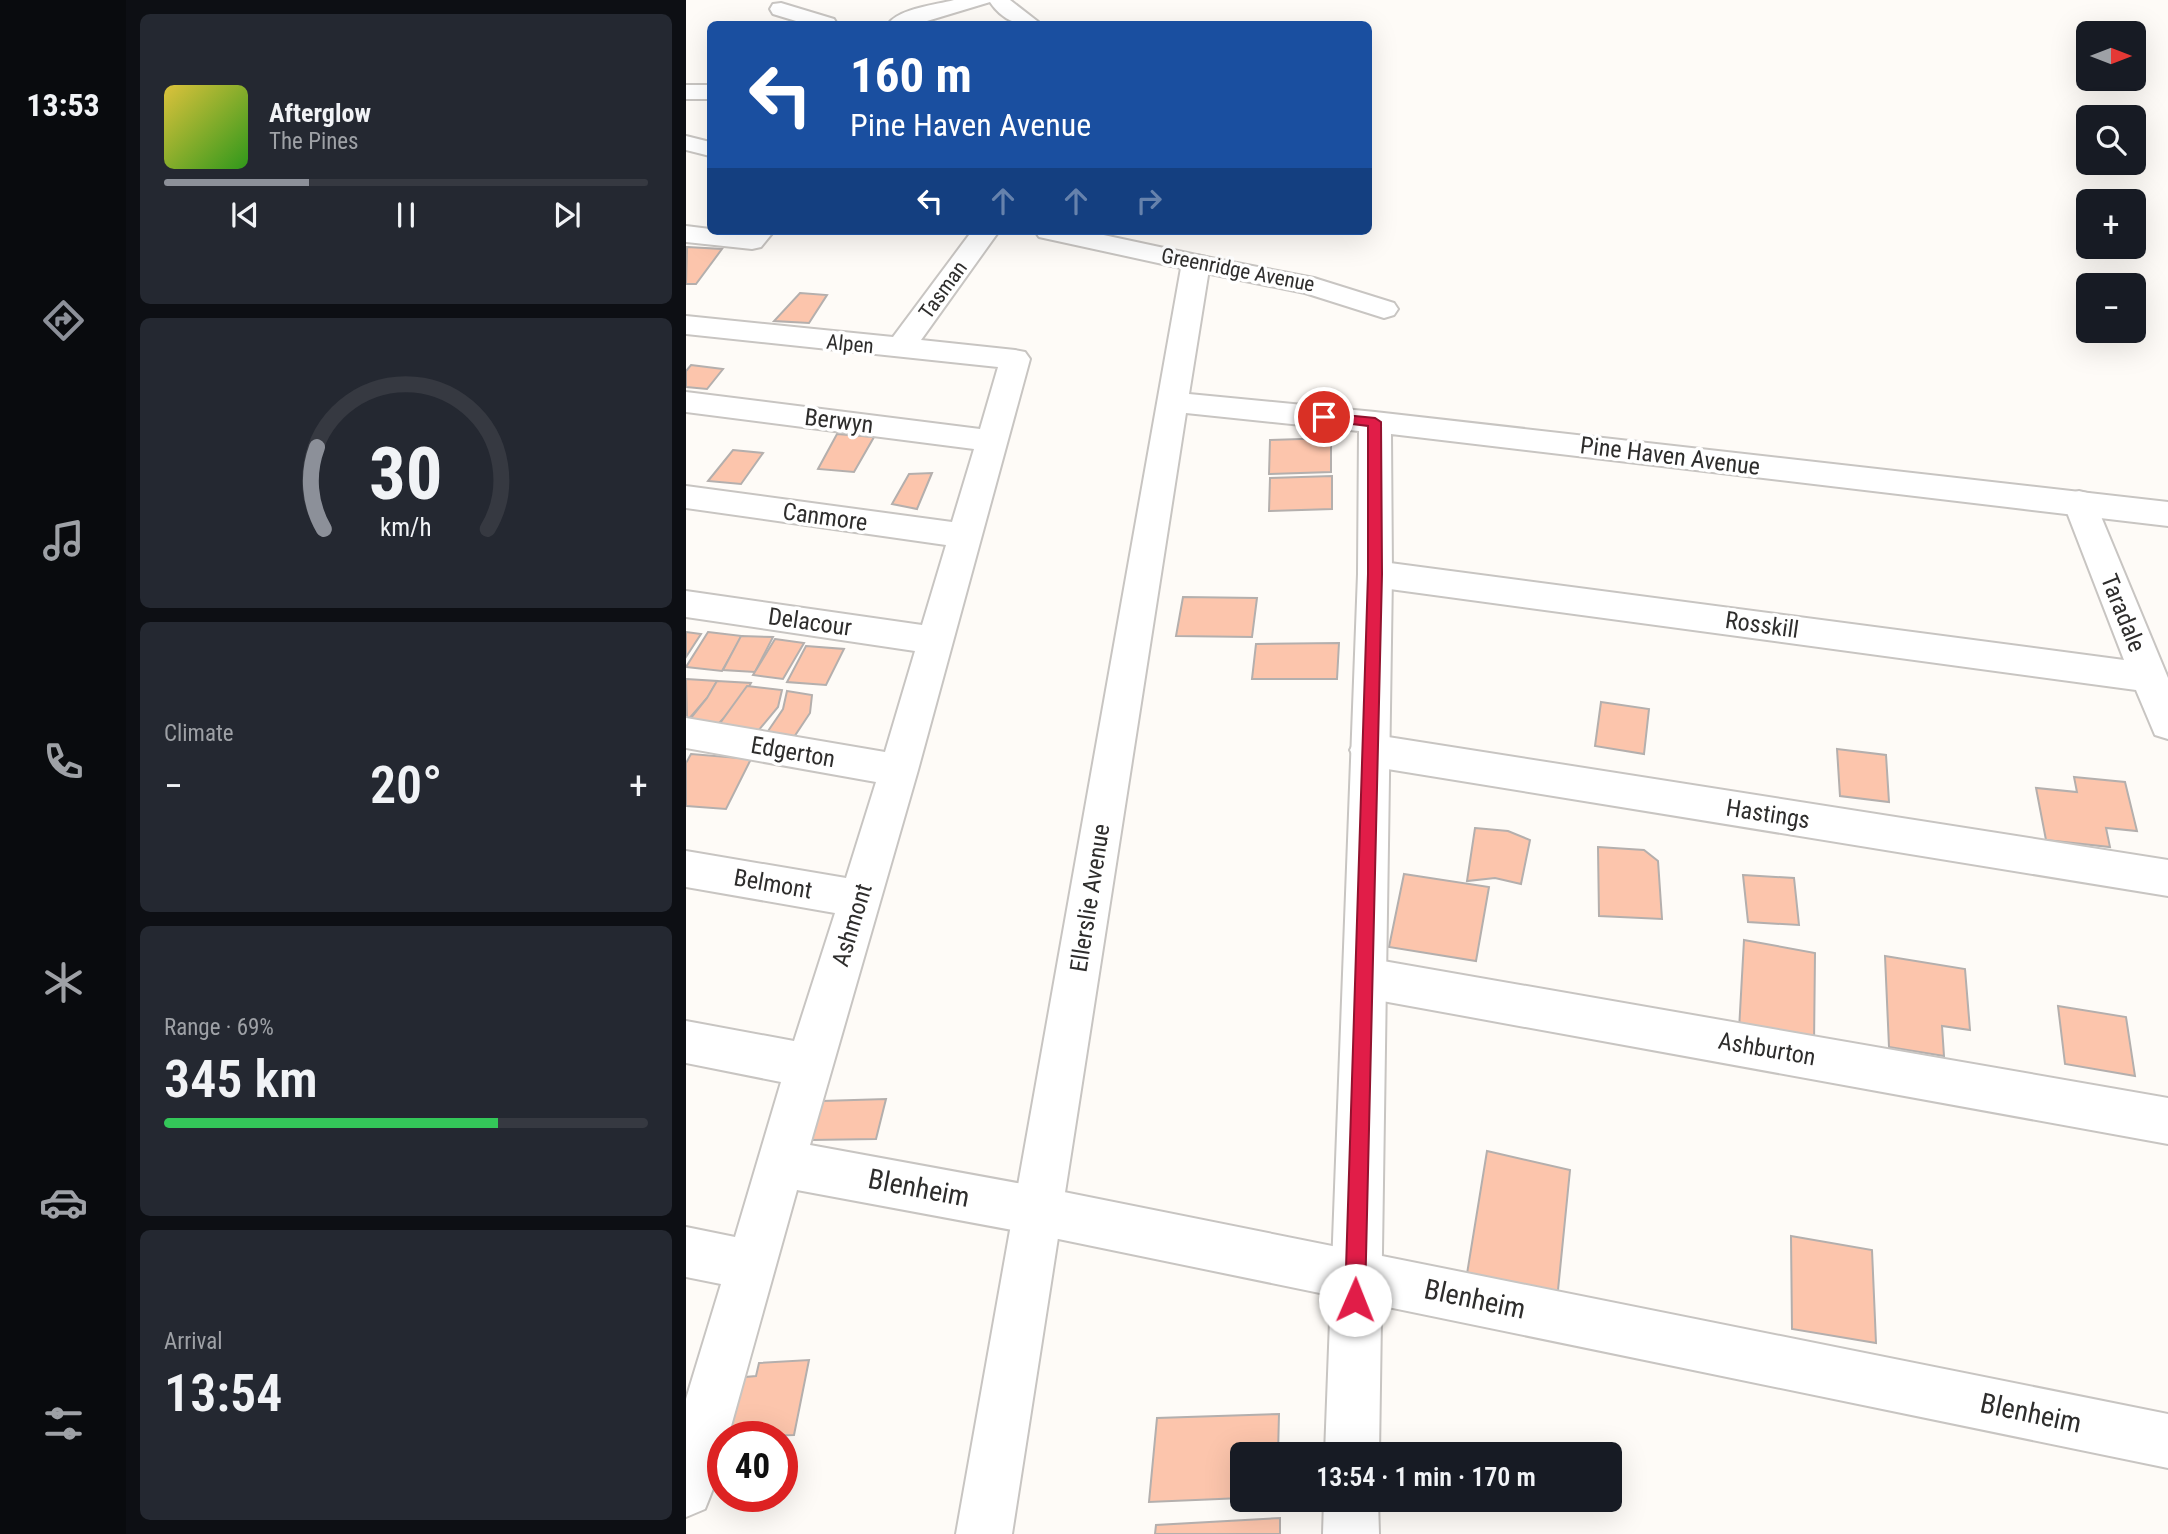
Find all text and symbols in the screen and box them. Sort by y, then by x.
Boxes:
north arrow [2076,21,2146,91]
map controls [2076,21,2146,343]
text: 160 m [850,47,972,104]
icon: left [735,49,826,140]
text: 13:53 [26,86,100,124]
text: Afterglow [269,98,371,128]
button: search [2076,105,2146,175]
text: Pine Haven Avenue [850,106,1091,144]
text: The Pines [269,128,359,155]
icon: left [911,182,949,220]
icon: ahead [984,182,1022,220]
icon: ahead [1057,182,1095,220]
icon: right [1130,182,1168,220]
button: + [2076,189,2146,259]
icon: previous [226,196,264,234]
icon: pause [387,196,425,234]
icon: next [548,196,586,234]
street label: Greenridge Avenue [1159,243,1317,297]
street label: Tasman [914,256,972,324]
button: − [2076,273,2146,343]
icon: directions [39,296,88,345]
street label: Alpen [825,330,875,358]
pin [1294,387,1354,447]
icon: arrive [1305,398,1343,436]
street label: Berwyn [803,403,875,439]
text: 30 [369,431,443,517]
street label: Pine Haven Avenue [1578,431,1762,481]
street label: Canmore [781,497,869,537]
text: km/h [380,513,432,542]
icon: music [39,516,88,565]
street label: Taradale [2095,570,2151,656]
street label: Delacour [766,602,854,642]
street label: Rosskill [1723,606,1801,644]
text: Climate [164,720,234,747]
street label: Edgerton [749,731,837,773]
icon: phone [39,737,88,786]
text: 20° [370,755,442,816]
text: − [164,764,183,808]
text: + [629,764,648,808]
street label: Hastings [1724,794,1812,834]
street label: Ellerslie Avenue [1064,822,1116,974]
street label: Belmont [732,863,814,905]
street label: Ashmont [826,880,878,970]
icon: climate [39,958,88,1007]
text: Range · 69% [164,1014,274,1041]
street label: Ashburton [1716,1027,1818,1071]
text: 345 km [164,1049,318,1110]
street label: Blenheim [866,1162,972,1214]
icon: car [39,1178,88,1227]
position arrow [1318,1263,1392,1337]
street label: Blenheim [1421,1272,1529,1326]
text: Arrival [164,1328,223,1355]
text: 13:54 [164,1363,282,1424]
street label: Blenheim [1977,1386,2085,1440]
icon: filters [39,1399,88,1448]
speed limit sign: 40 [707,1421,798,1512]
text: 13:54 · 1 min · 170 m [1316,1462,1536,1492]

